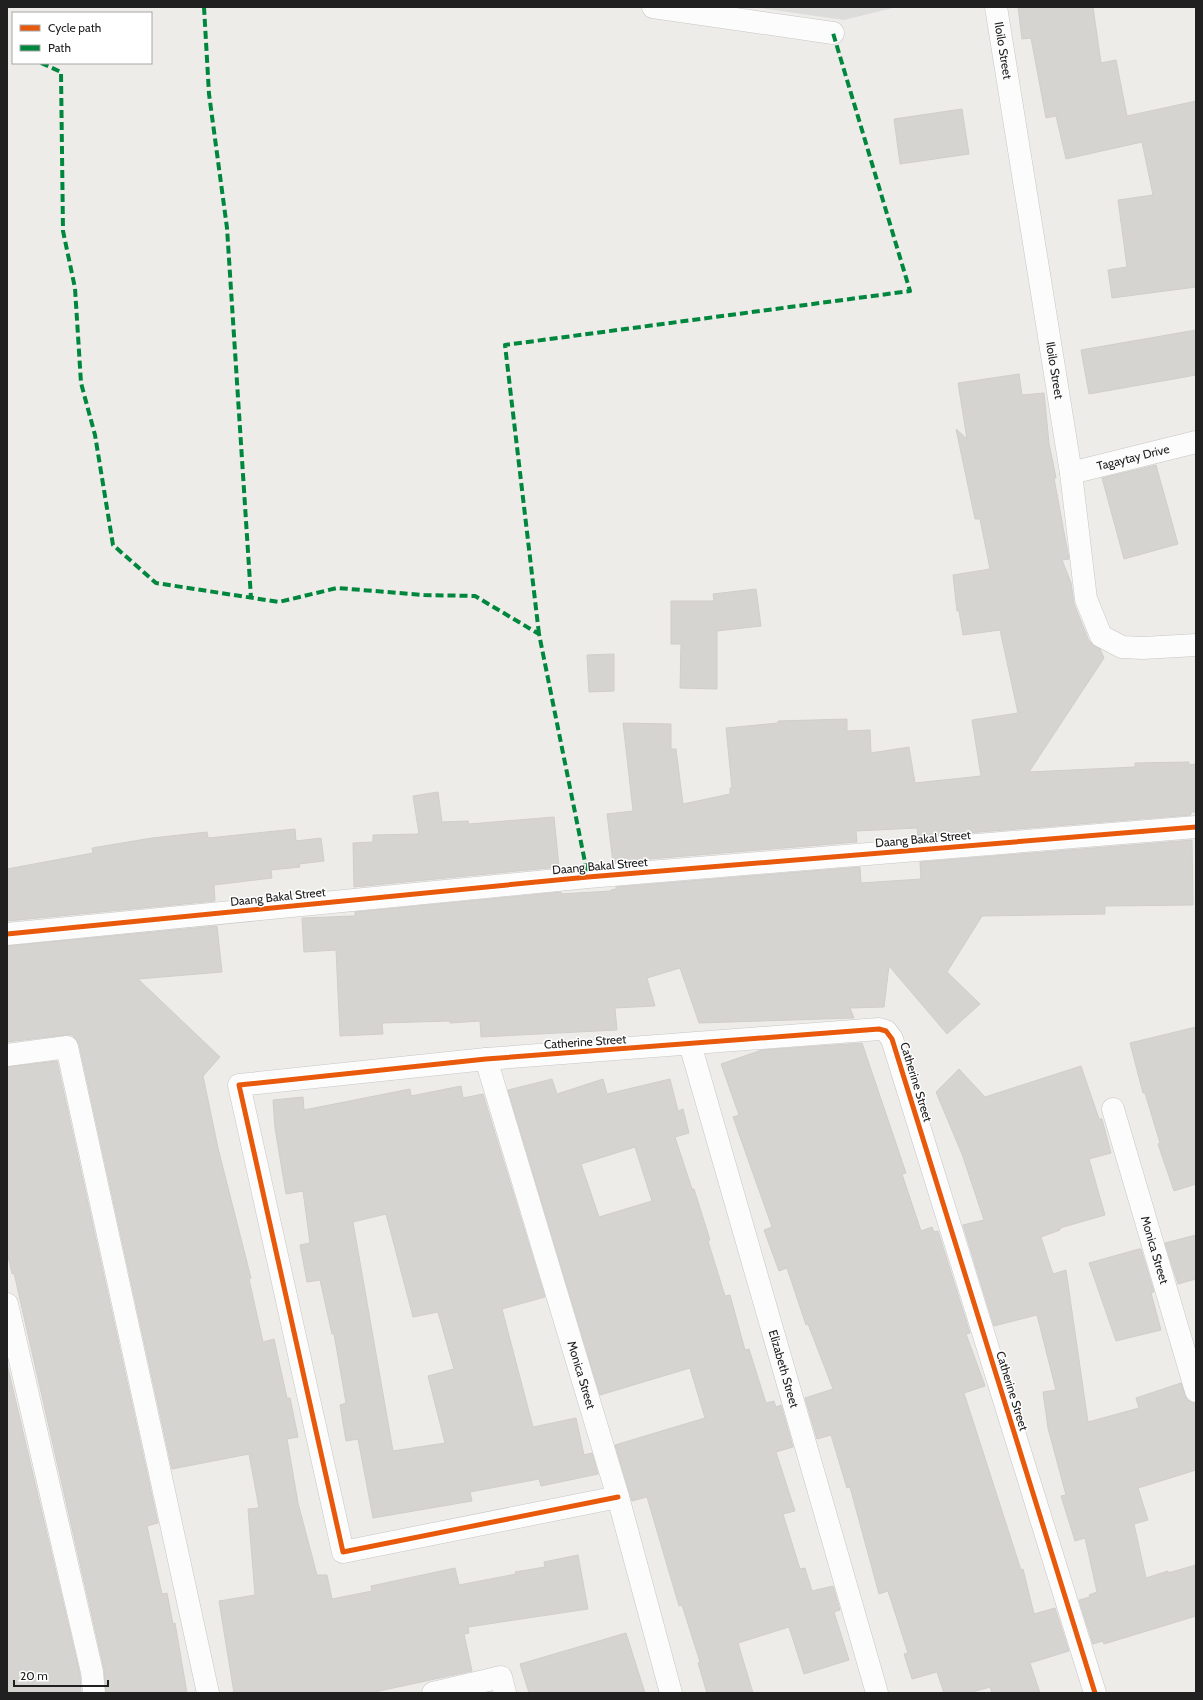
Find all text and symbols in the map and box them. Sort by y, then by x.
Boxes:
legend [12,12,152,64]
text: Cycle path [48,20,101,35]
street label: Iloilo Street [991,21,1015,80]
text: Path [48,40,71,55]
street label: Iloilo Street [1043,340,1067,400]
street label: Tagaytay Drive [1095,441,1171,473]
street label: Daang Bakal Street [875,827,971,850]
street label: Daang Bakal Street [552,854,648,877]
street label: Daang Bakal Street [229,884,326,909]
street label: Catherine Street [543,1031,627,1052]
street label: Catherine Street [897,1040,936,1123]
street label: Monica Street [1138,1214,1172,1286]
street label: Elizabeth Street [766,1328,802,1409]
street label: Monica Street [564,1339,599,1411]
street label: Catherine Street [993,1349,1032,1432]
scale bar [14,1662,108,1688]
text: 20 m [20,1668,48,1683]

